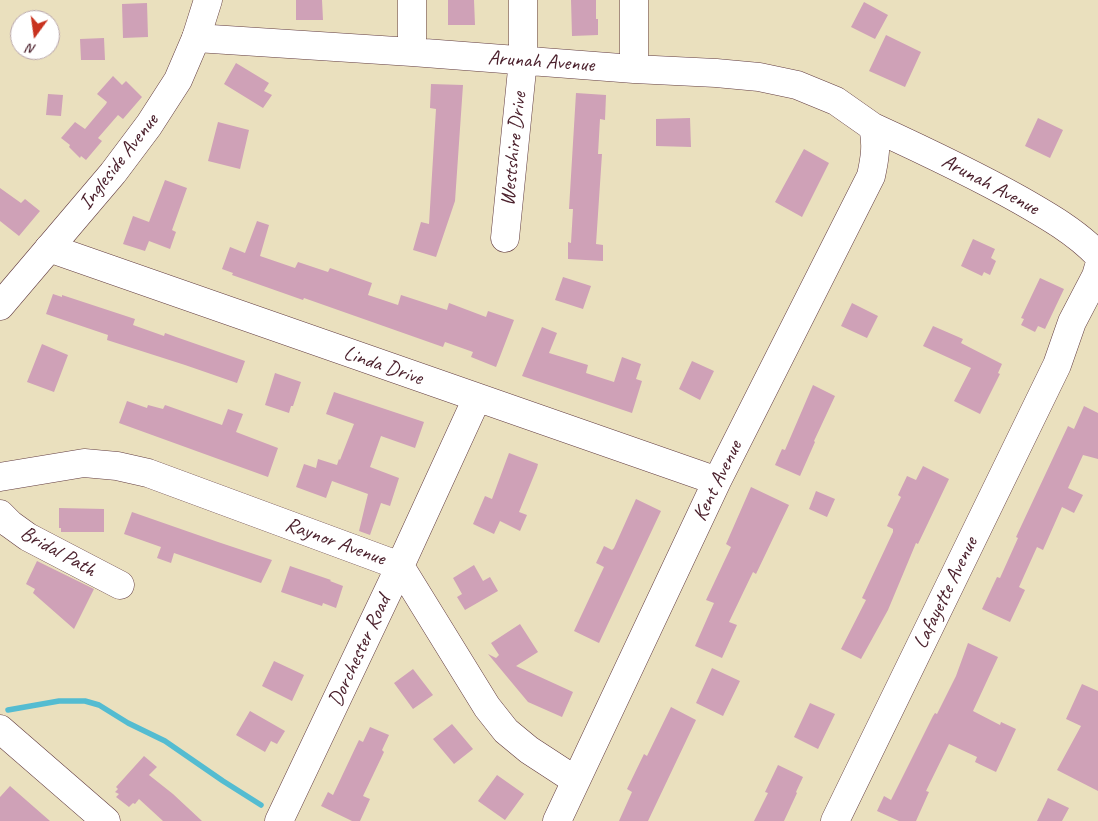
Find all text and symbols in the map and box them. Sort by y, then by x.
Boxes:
north arrow [10,10,60,60]
text: N [25,40,38,58]
street label: Arunah Avenue [487,46,595,78]
street label: Westshire Drive [495,91,533,207]
street label: Ingleside Avenue [74,109,164,215]
street label: Arunah Avenue [937,149,1043,221]
street label: Linda Drive [340,341,426,391]
street label: Kent Avenue [688,437,748,525]
street label: Raynor Avenue [281,512,389,572]
street label: Bridal Path [16,521,100,583]
street label: Lafayette Avenue [908,533,984,653]
street label: Dorchester Road [323,591,397,711]

